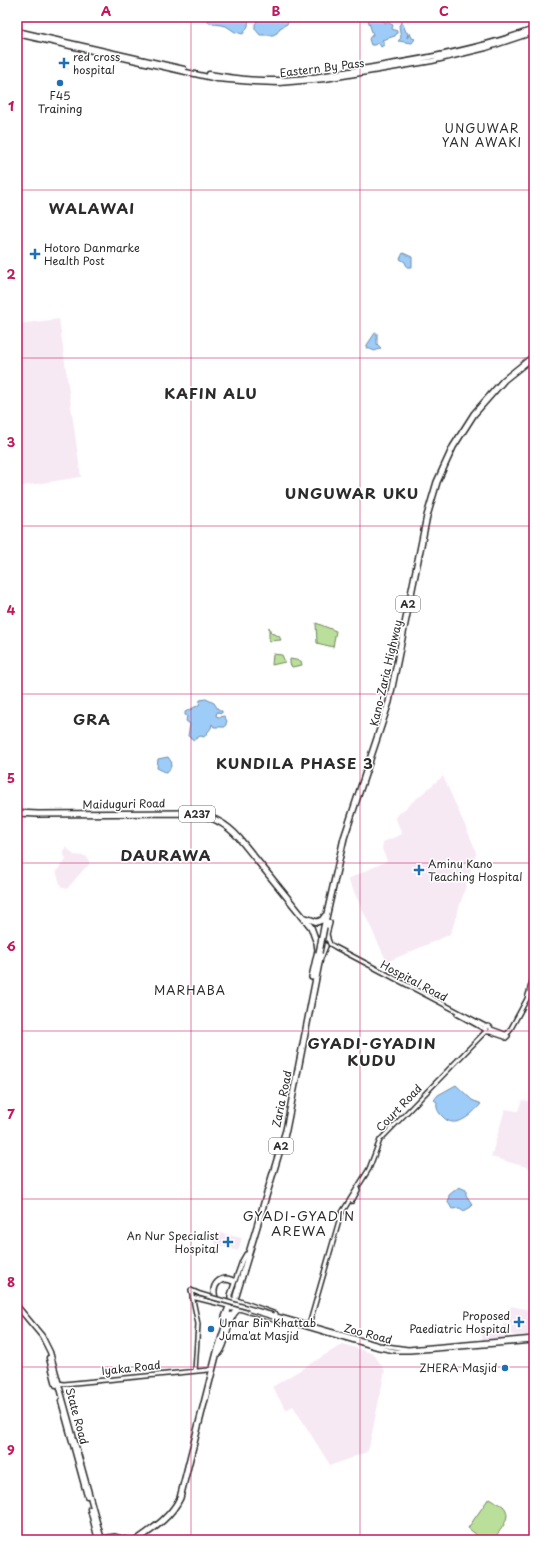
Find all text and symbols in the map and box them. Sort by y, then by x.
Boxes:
text: A [101,1,111,20]
text: B [272,1,281,20]
text: C [439,1,449,20]
place label: red cross hospital [73,48,120,78]
street label: Eastern By Pass [279,54,365,81]
marker: red cross hospital [58,57,70,69]
marker: F45 Training [55,78,65,88]
place label: F45 Training [38,87,82,117]
text: 1 [8,96,14,115]
district label: UNGUWAR YAN AWAKI [442,119,522,151]
district label: WALAWAI [49,196,135,219]
place label: Hotoro Danmarke Health Post [44,239,140,269]
marker: Hotoro Danmarke Health Post [29,248,41,260]
text: 2 [6,264,16,283]
district label: KAFIN ALU [164,381,258,404]
text: 3 [7,432,16,451]
district label: UNGUWAR UKU [285,481,419,504]
road number: A2 [396,596,420,612]
text: 4 [7,600,16,619]
street label: Kano-Zaria Highway [365,618,406,728]
district label: GRA [73,707,111,730]
district label: KUNDILA PHASE 3 [216,751,374,774]
text: 5 [7,768,15,787]
street label: Maiduguri Road [82,794,166,813]
road number: A237 [179,806,215,822]
district label: DAURAWA [121,843,211,866]
place label: Aminu Kano Teaching Hospital [428,855,522,885]
marker: Aminu Kano Teaching Hospital [413,864,425,876]
text: 6 [6,936,16,955]
street label: Hospital Road [378,956,451,1005]
district label: MARHABA [154,981,226,999]
district label: GYADI-GYADIN KUDU [307,1031,437,1071]
street label: Zaria Road [267,1069,296,1129]
street label: Court Road [372,1080,426,1135]
text: 7 [7,1104,15,1123]
road number: A2 [269,1138,293,1154]
district label: GYADI-GYADIN AREWA [243,1206,355,1240]
place label: An Nur Specialist Hospital [127,1227,220,1257]
marker: An Nur Specialist Hospital [222,1236,234,1248]
text: 8 [7,1272,15,1291]
place label: Proposed Paediatric Hospital [409,1307,510,1337]
place label: Umar Bin Khattab Juma'at Masjid [219,1314,316,1344]
marker: Proposed Paediatric Hospital [513,1316,525,1328]
street label: Zoo Road [342,1319,394,1348]
marker: Umar Bin Khattab Juma'at Masjid [206,1324,216,1334]
street label: Iyaka Road [101,1356,161,1379]
place label: ZHERA Masjid [419,1359,497,1376]
marker: ZHERA Masjid [500,1363,510,1373]
street label: State Road [62,1386,93,1446]
text: 9 [7,1440,15,1459]

